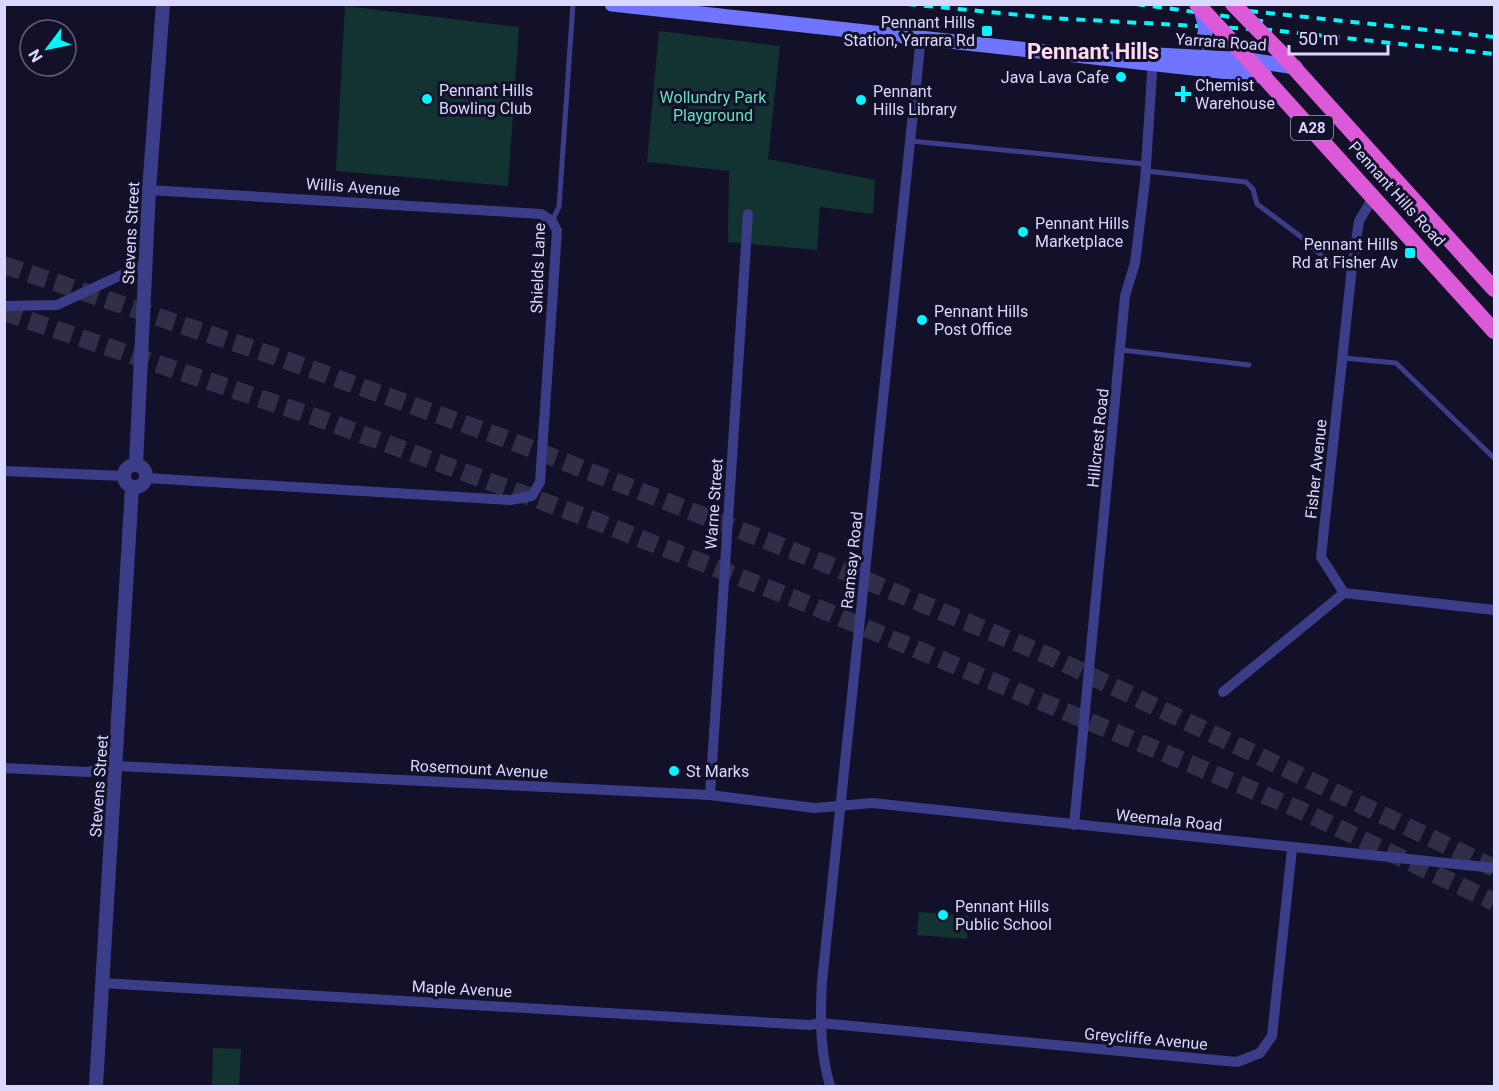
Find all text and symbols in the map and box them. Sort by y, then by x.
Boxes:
place label: Pennant Hills Station, Yarrara Rd [844,13,975,50]
north arrow [18,18,78,78]
scale bar [1289,18,1388,56]
marker: Pennant Hills Station, Yarrara Rd [980,24,994,38]
text: 50 m [1298,28,1338,49]
street label: Yarrara Road [1175,29,1267,55]
district label: Pennant Hills [1027,39,1159,64]
text: N [25,46,47,66]
place label: Java Lava Cafe [1001,68,1109,87]
marker: Java Lava Cafe [1114,70,1128,84]
place label: Chemist Warehouse [1195,76,1275,113]
place label: Pennant Hills Bowling Club [439,81,533,118]
place label: Pennant Hills Library [873,82,957,119]
marker: Chemist Warehouse [1176,87,1190,101]
park label: Wollundry Park Playground [660,88,767,125]
marker: Pennant Hills Bowling Club [420,92,434,106]
marker: Pennant Hills Library [854,93,868,107]
road number: A28 [1291,116,1333,140]
street label: Pennant Hills Road [1345,138,1449,250]
street label: Willis Avenue [305,174,401,200]
street label: Stevens Street [119,181,143,285]
place label: Pennant Hills Marketplace [1035,214,1129,251]
street label: Shields Lane [527,222,549,314]
marker: Pennant Hills Marketplace [1016,225,1030,239]
place label: Pennant Hills Rd at Fisher Av [1292,235,1398,272]
marker: Pennant Hills Rd at Fisher Av [1403,246,1417,260]
place label: Pennant Hills Post Office [934,302,1028,339]
marker: Pennant Hills Post Office [915,313,929,327]
street label: Hillcrest Road [1083,388,1113,488]
street label: Fisher Avenue [1301,418,1331,520]
street label: Warne Street [701,458,727,550]
street label: Ramsay Road [837,510,867,610]
street label: Stevens Street [86,734,112,838]
street label: Rosemount Avenue [410,756,548,782]
place label: St Marks [686,762,749,781]
marker: St Marks [667,764,681,778]
street label: Weemala Road [1115,805,1223,835]
place label: Pennant Hills Public School [955,897,1052,934]
marker: Pennant Hills Public School [936,908,950,922]
street label: Maple Avenue [411,977,513,1001]
street label: Greycliffe Avenue [1083,1024,1209,1054]

